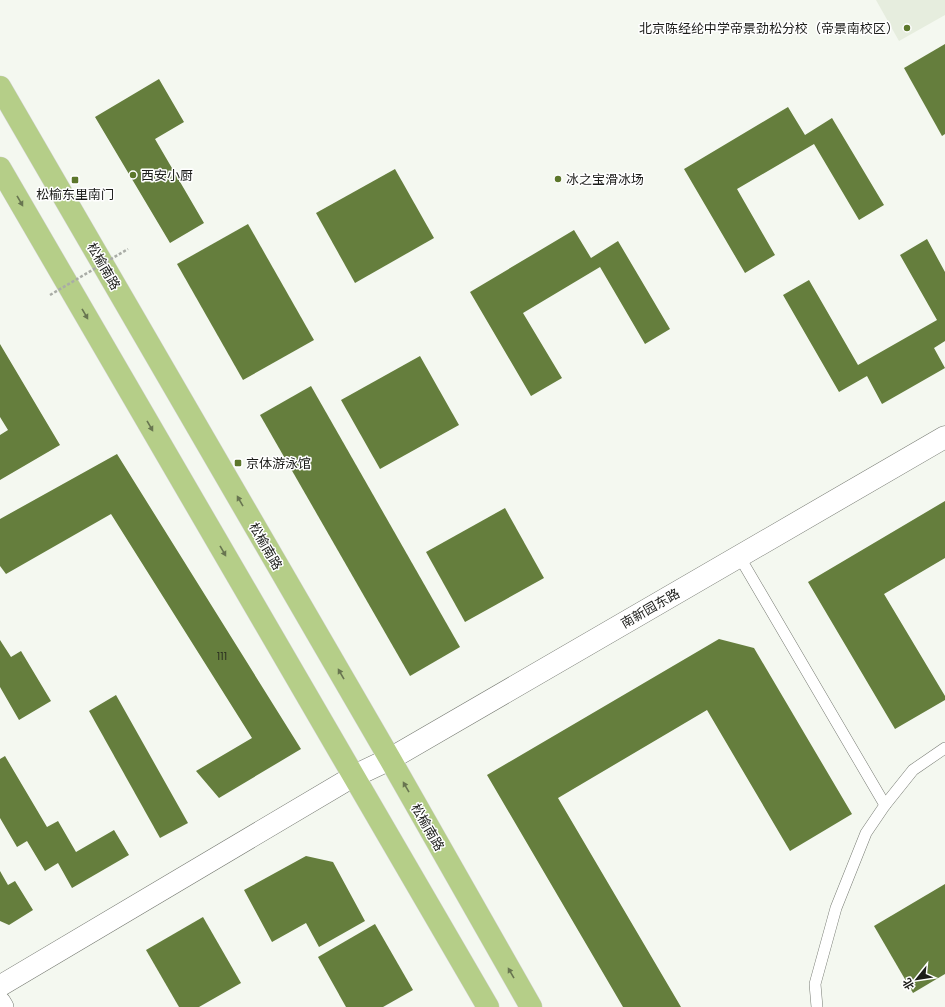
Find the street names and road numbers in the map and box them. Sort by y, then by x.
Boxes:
street label: 松榆南路 [82,239,125,294]
street label: 松榆南路 [244,519,287,574]
street label: 南新园东路 [617,584,683,633]
street label: 松榆南路 [406,800,449,855]

